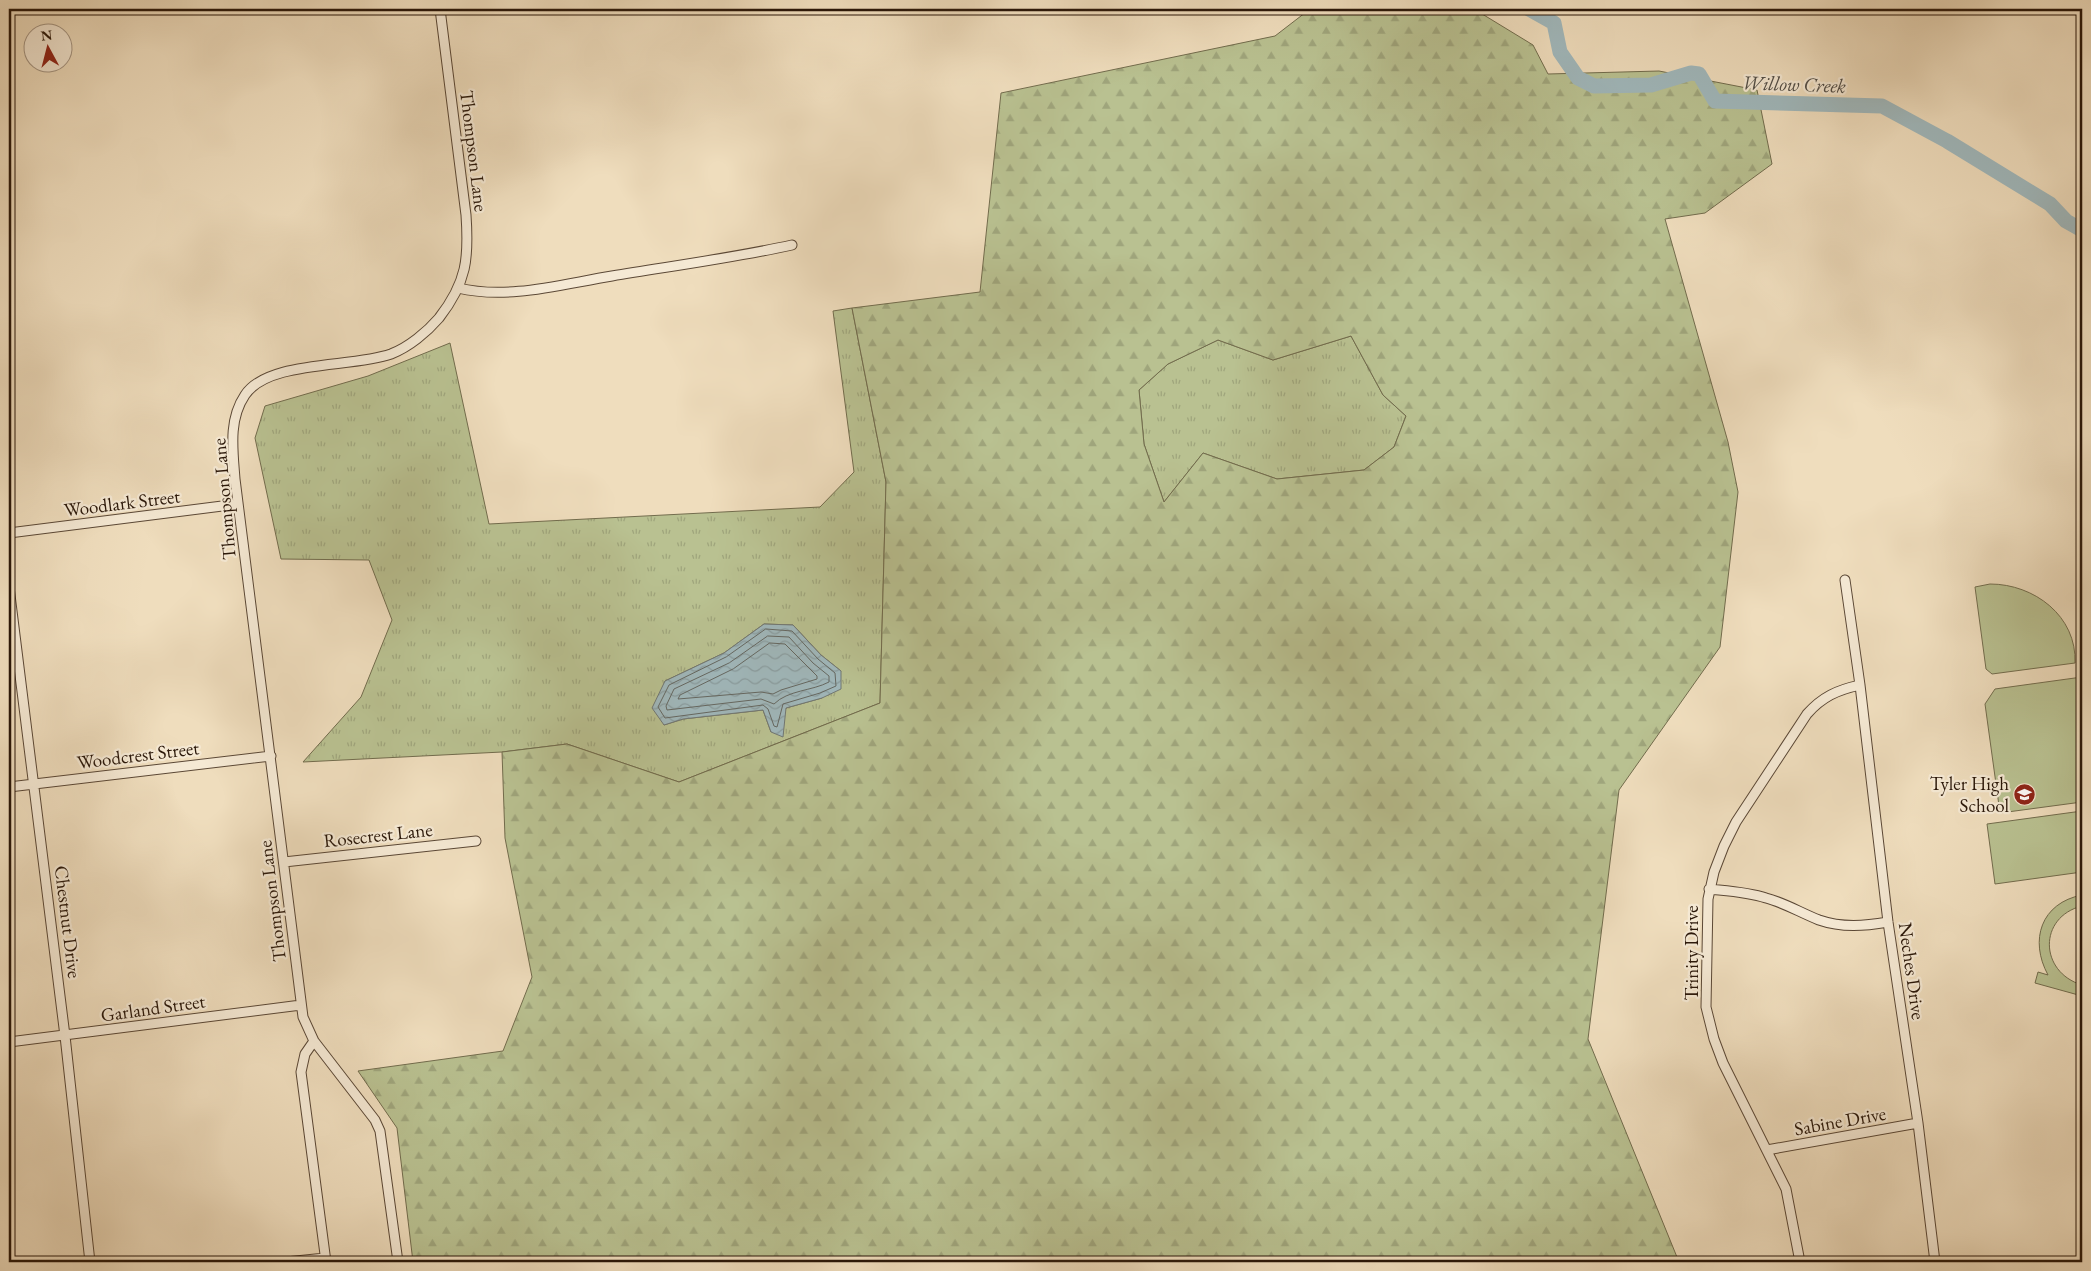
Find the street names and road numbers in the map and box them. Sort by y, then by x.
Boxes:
street label: Thompson Lane [454,89,494,213]
street label: Thompson Lane [206,437,242,561]
street label: Woodlark Street [62,483,182,523]
street label: Woodcrest Street [76,735,200,775]
street label: Rosecrest Lane [322,817,434,853]
street label: Thompson Lane [252,839,292,963]
street label: Chestnut Drive [49,864,87,980]
street label: Trinity Drive [1679,905,1704,1001]
street label: Neches Drive [1893,921,1931,1021]
street label: Garland Street [99,988,207,1028]
street label: Sabine Drive [1792,1101,1888,1141]

